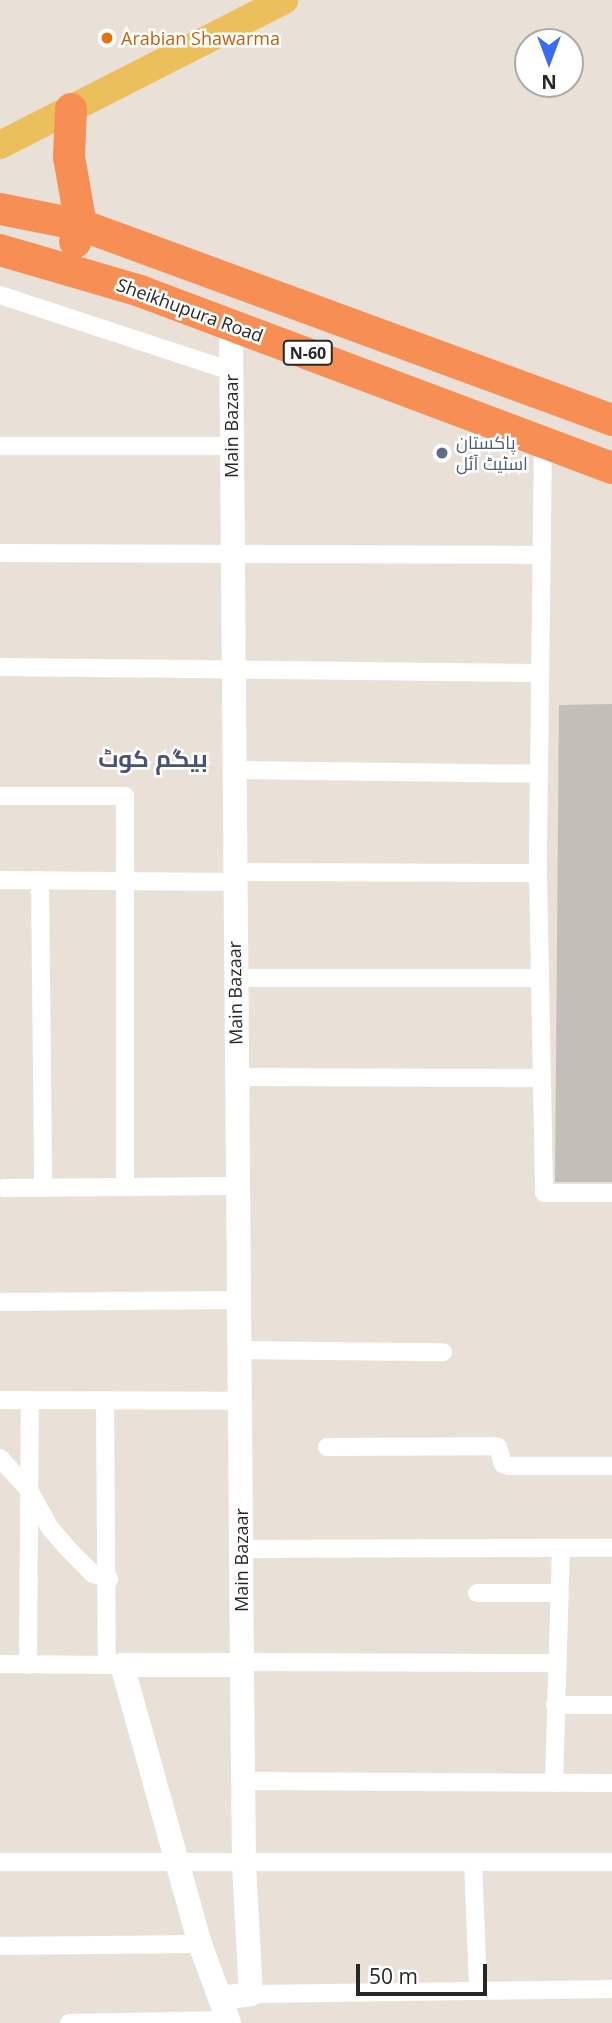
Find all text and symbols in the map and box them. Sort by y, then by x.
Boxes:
place label: Arabian Shawarma [121,27,280,49]
north arrow [514,28,584,98]
marker: Arabian Shawarma [99,30,115,46]
text: N [541,69,557,95]
street label: Sheikhupura Road [114,273,266,347]
road number: N-60 [282,340,334,366]
street label: Main Bazaar [220,374,242,478]
place label: پاکستان اسٹیٹ آئل [456,432,528,474]
marker: پاکستان اسٹیٹ آئل [434,445,450,461]
district label: بیگم کوٹ [98,744,208,772]
street label: Main Bazaar [223,941,247,1045]
street label: Main Bazaar [230,1508,252,1612]
scale bar [360,1950,491,1994]
text: 50 m [369,1962,418,1990]

